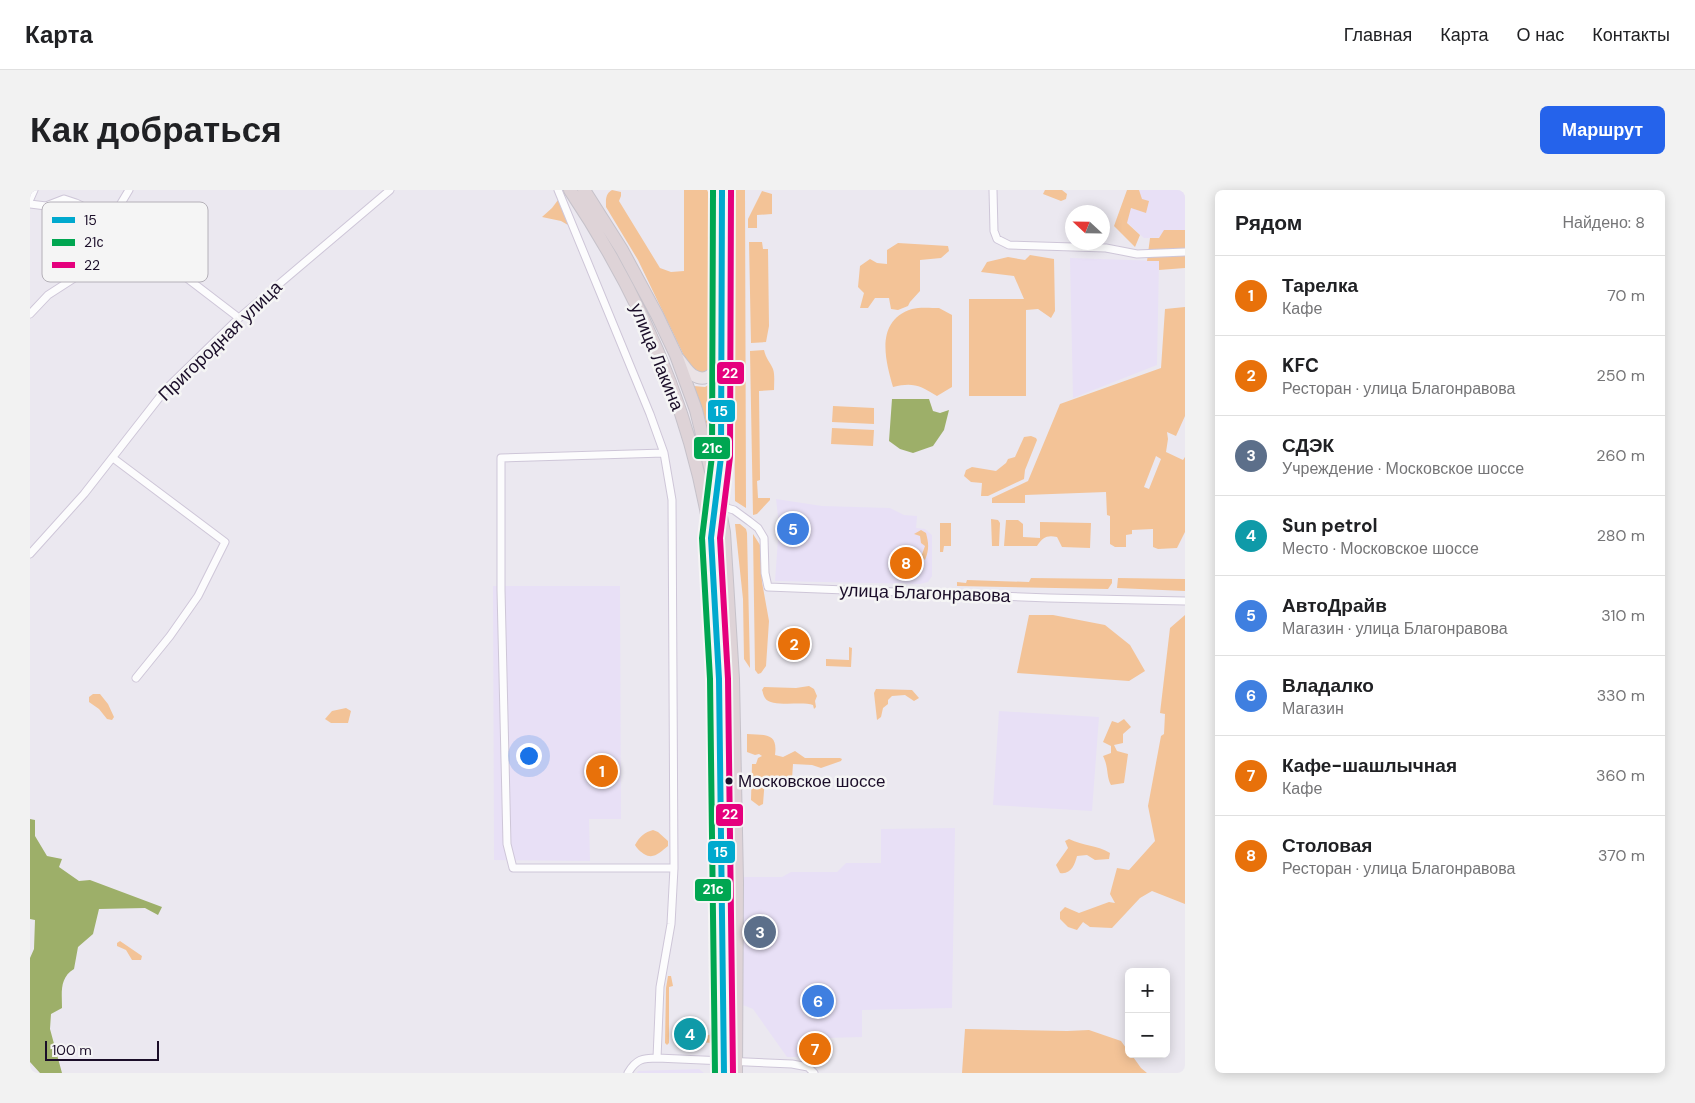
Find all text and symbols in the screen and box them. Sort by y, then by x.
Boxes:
text: Карта [25,19,93,50]
text: Главная [1344,23,1412,47]
text: Карта [1440,23,1489,47]
text: О нас [1517,23,1564,47]
text: Контакты [1592,23,1670,47]
button: Маршрут [1540,106,1665,154]
text: Как добраться [30,107,282,153]
legend [42,202,208,282]
north arrow [1065,205,1110,250]
text: Рядом [1235,209,1302,237]
text: 15 [84,211,97,229]
text: Найдено: 8 [1562,212,1645,233]
text: 21с [84,233,103,251]
text: 22 [84,256,100,274]
text: Тарелка [1282,273,1358,298]
street label: Пригородная улица [153,275,288,406]
text: 1 [1248,285,1254,306]
text: 70 m [1607,285,1645,306]
text: Кафе [1282,298,1322,319]
street label: улица Лакина [625,300,690,415]
text: KFC [1282,353,1319,378]
line badge: 22 [716,361,745,385]
text: 22 [722,364,738,382]
text: 2 [1246,365,1256,386]
text: 250 m [1597,365,1645,386]
text: Ресторан · улица Благонравова [1282,378,1515,399]
line badge: 15 [707,399,736,423]
text: 15 [714,402,728,420]
text: СДЭК [1282,433,1334,458]
line badge: 21с [693,436,731,460]
text: 21с [702,439,723,457]
text: 3 [1246,445,1256,466]
text: 260 m [1596,445,1645,466]
text: Учреждение · Московское шоссе [1282,458,1524,479]
pin: 5 [777,510,809,548]
text: Sun petrol [1282,513,1378,538]
text: 4 [1246,525,1256,546]
text: 280 m [1597,525,1645,546]
text: Место · Московское шоссе [1282,538,1479,559]
pin: 8 [890,544,922,582]
street label: улица Благонравова [839,578,1012,608]
text: АвтоДрайв [1282,593,1387,618]
text: 5 [1246,605,1256,626]
text: 310 m [1601,605,1645,626]
text: Магазин · улица Благонравова [1282,618,1508,639]
pin: 2 [778,625,810,663]
text: Владалко [1282,673,1374,698]
text: 6 [1246,685,1256,706]
text: 330 m [1597,685,1645,706]
text: Магазин [1282,698,1344,719]
your location [516,743,542,769]
pin: 1 [586,752,618,790]
text: Кафе-шашлычная [1282,753,1457,778]
text: 7 [1247,765,1255,786]
text: 360 m [1596,765,1645,786]
place label: Московское шоссе [738,770,885,792]
marker: Московское шоссе [724,776,734,786]
text: Кафе [1282,778,1322,799]
line badge: 22 [715,803,744,827]
text: 22 [722,805,738,823]
text: Столовая [1282,833,1372,858]
line badge: 15 [707,840,736,864]
text: 15 [714,843,728,861]
text: 8 [1246,845,1256,866]
text: 370 m [1598,845,1645,866]
text: Ресторан · улица Благонравова [1282,858,1515,879]
line badge: 21с [694,878,732,902]
text: 21с [703,880,724,898]
pin: 3 [744,913,776,951]
map controls [1125,968,1170,1058]
button: + [1125,968,1170,1013]
pin: 6 [802,982,834,1020]
button: − [1125,1013,1170,1058]
pin: 4 [674,1015,706,1053]
pin: 7 [799,1030,831,1068]
scale bar [45,1038,159,1061]
text: 100 m [52,1041,92,1059]

